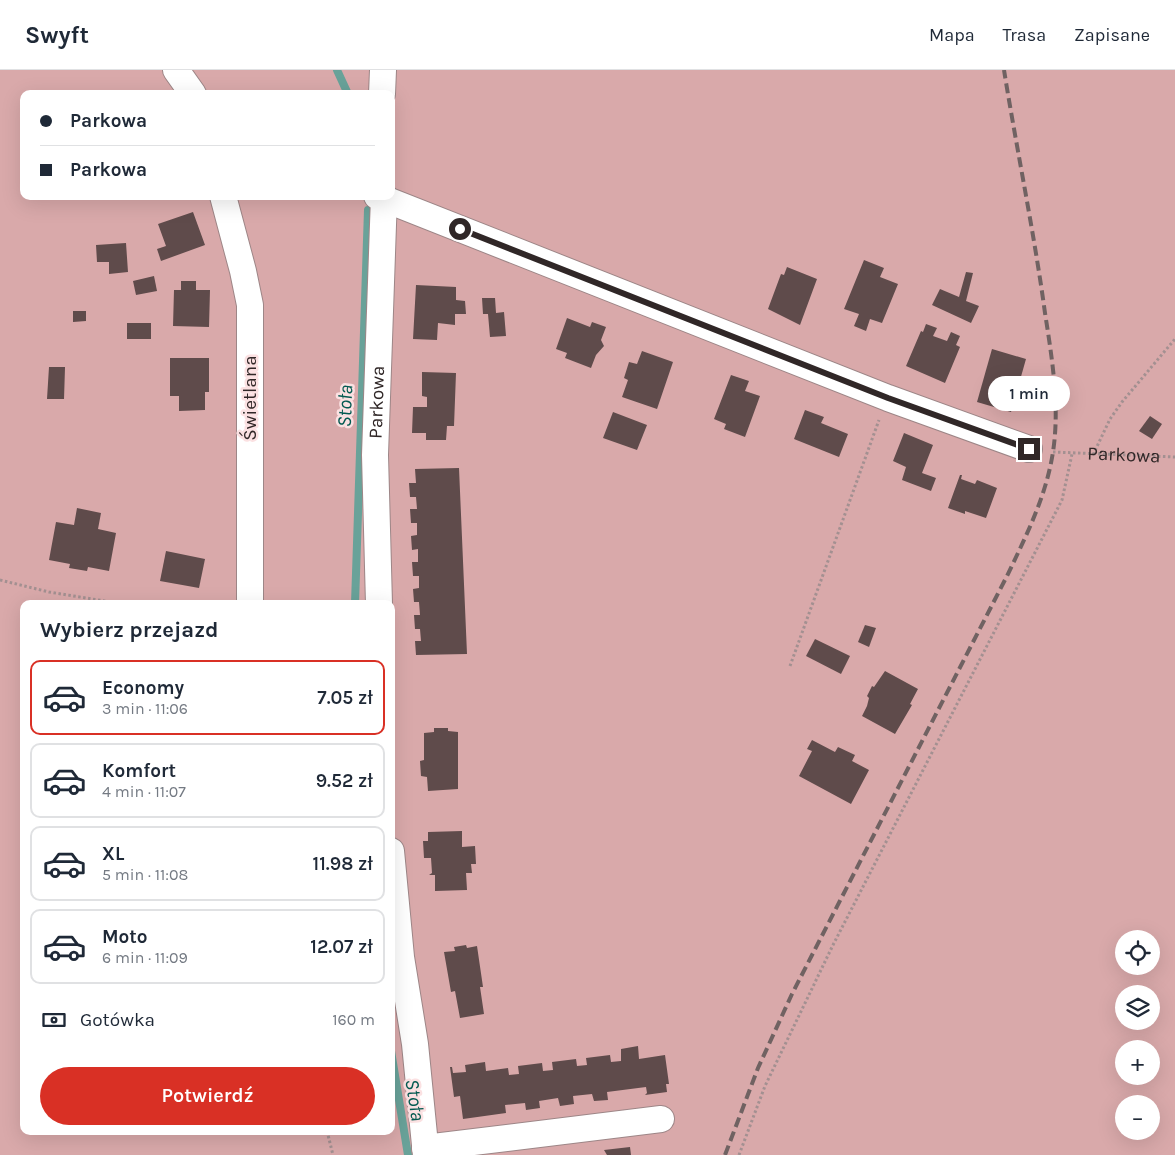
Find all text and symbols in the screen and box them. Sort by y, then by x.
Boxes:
text: Swyft [25,21,89,49]
text: Mapa [929,24,975,46]
text: Trasa [1003,24,1046,46]
text: Zapisane [1074,24,1150,46]
text: Parkowa [70,110,147,132]
text: Parkowa [70,159,147,181]
route start [449,218,471,240]
street label: Świetlana [238,355,261,441]
street label: Parkowa [365,365,389,439]
callout: 1 min [988,376,1070,412]
water label: Stoła [333,384,357,428]
text: 1 min [1009,384,1049,403]
route end [1018,438,1040,460]
street label: Parkowa [1087,442,1161,467]
text: Wybierz przejazd [40,617,219,643]
icon: car [42,675,87,720]
text: Economy [102,677,184,699]
text: 7.05 zł [317,687,373,709]
text: 3 min · 11:06 [102,699,188,718]
icon: car [42,758,87,803]
text: Komfort [102,760,176,782]
text: 9.52 zł [316,770,373,792]
text: 4 min · 11:07 [102,782,186,801]
icon: car [42,841,87,886]
text: XL [102,843,124,865]
text: 11.98 zł [313,853,373,875]
text: 5 min · 11:08 [102,865,188,884]
icon: car [42,924,87,969]
text: Moto [102,926,148,948]
map controls [1115,930,1160,1140]
button: locate [1115,930,1160,975]
text: 12.07 zł [310,936,373,958]
text: 6 min · 11:09 [102,948,188,967]
button: layers [1115,985,1160,1030]
icon: cash [40,1006,68,1034]
text: Gotówka [80,1009,155,1031]
text: 160 m [332,1010,375,1029]
button: + [1115,1040,1160,1085]
button: Potwierdź [40,1067,375,1125]
water label: Stoła [400,1077,430,1123]
button: − [1115,1095,1160,1140]

